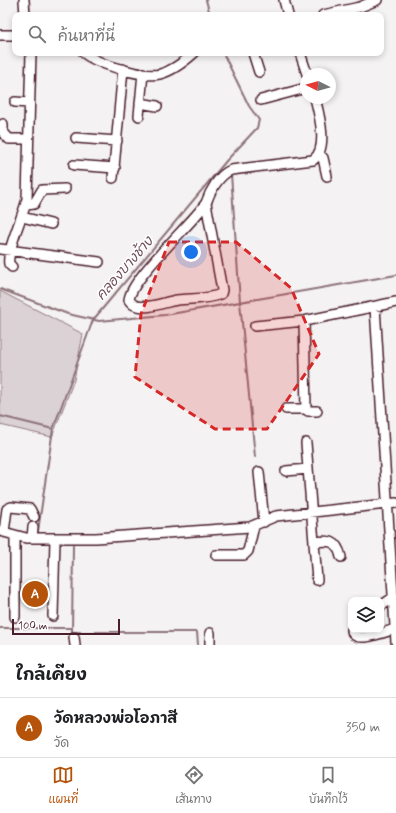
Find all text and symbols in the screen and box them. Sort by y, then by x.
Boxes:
search box [12,12,384,56]
icon: search [26,23,48,45]
text: ค้นหาที่นี่ [58,27,115,47]
north arrow [300,68,336,104]
water label: คลองบางช้าง [91,231,159,304]
your location [181,242,201,262]
pin: A [22,579,48,609]
map controls [348,597,384,633]
button: layers [348,597,384,633]
scale bar [12,617,120,636]
text: 100 m [18,619,48,633]
text: ใกล้เคียง [16,664,87,686]
text: วัดหลวงพ่อโอภาสี [54,709,177,729]
text: A [25,719,33,736]
text: 350 m [346,719,380,736]
text: วัด [54,735,69,752]
tab: แผนที่ [49,764,78,807]
tab: เส้นทาง [175,764,212,807]
tab: บันทึกไว้ [309,764,347,807]

